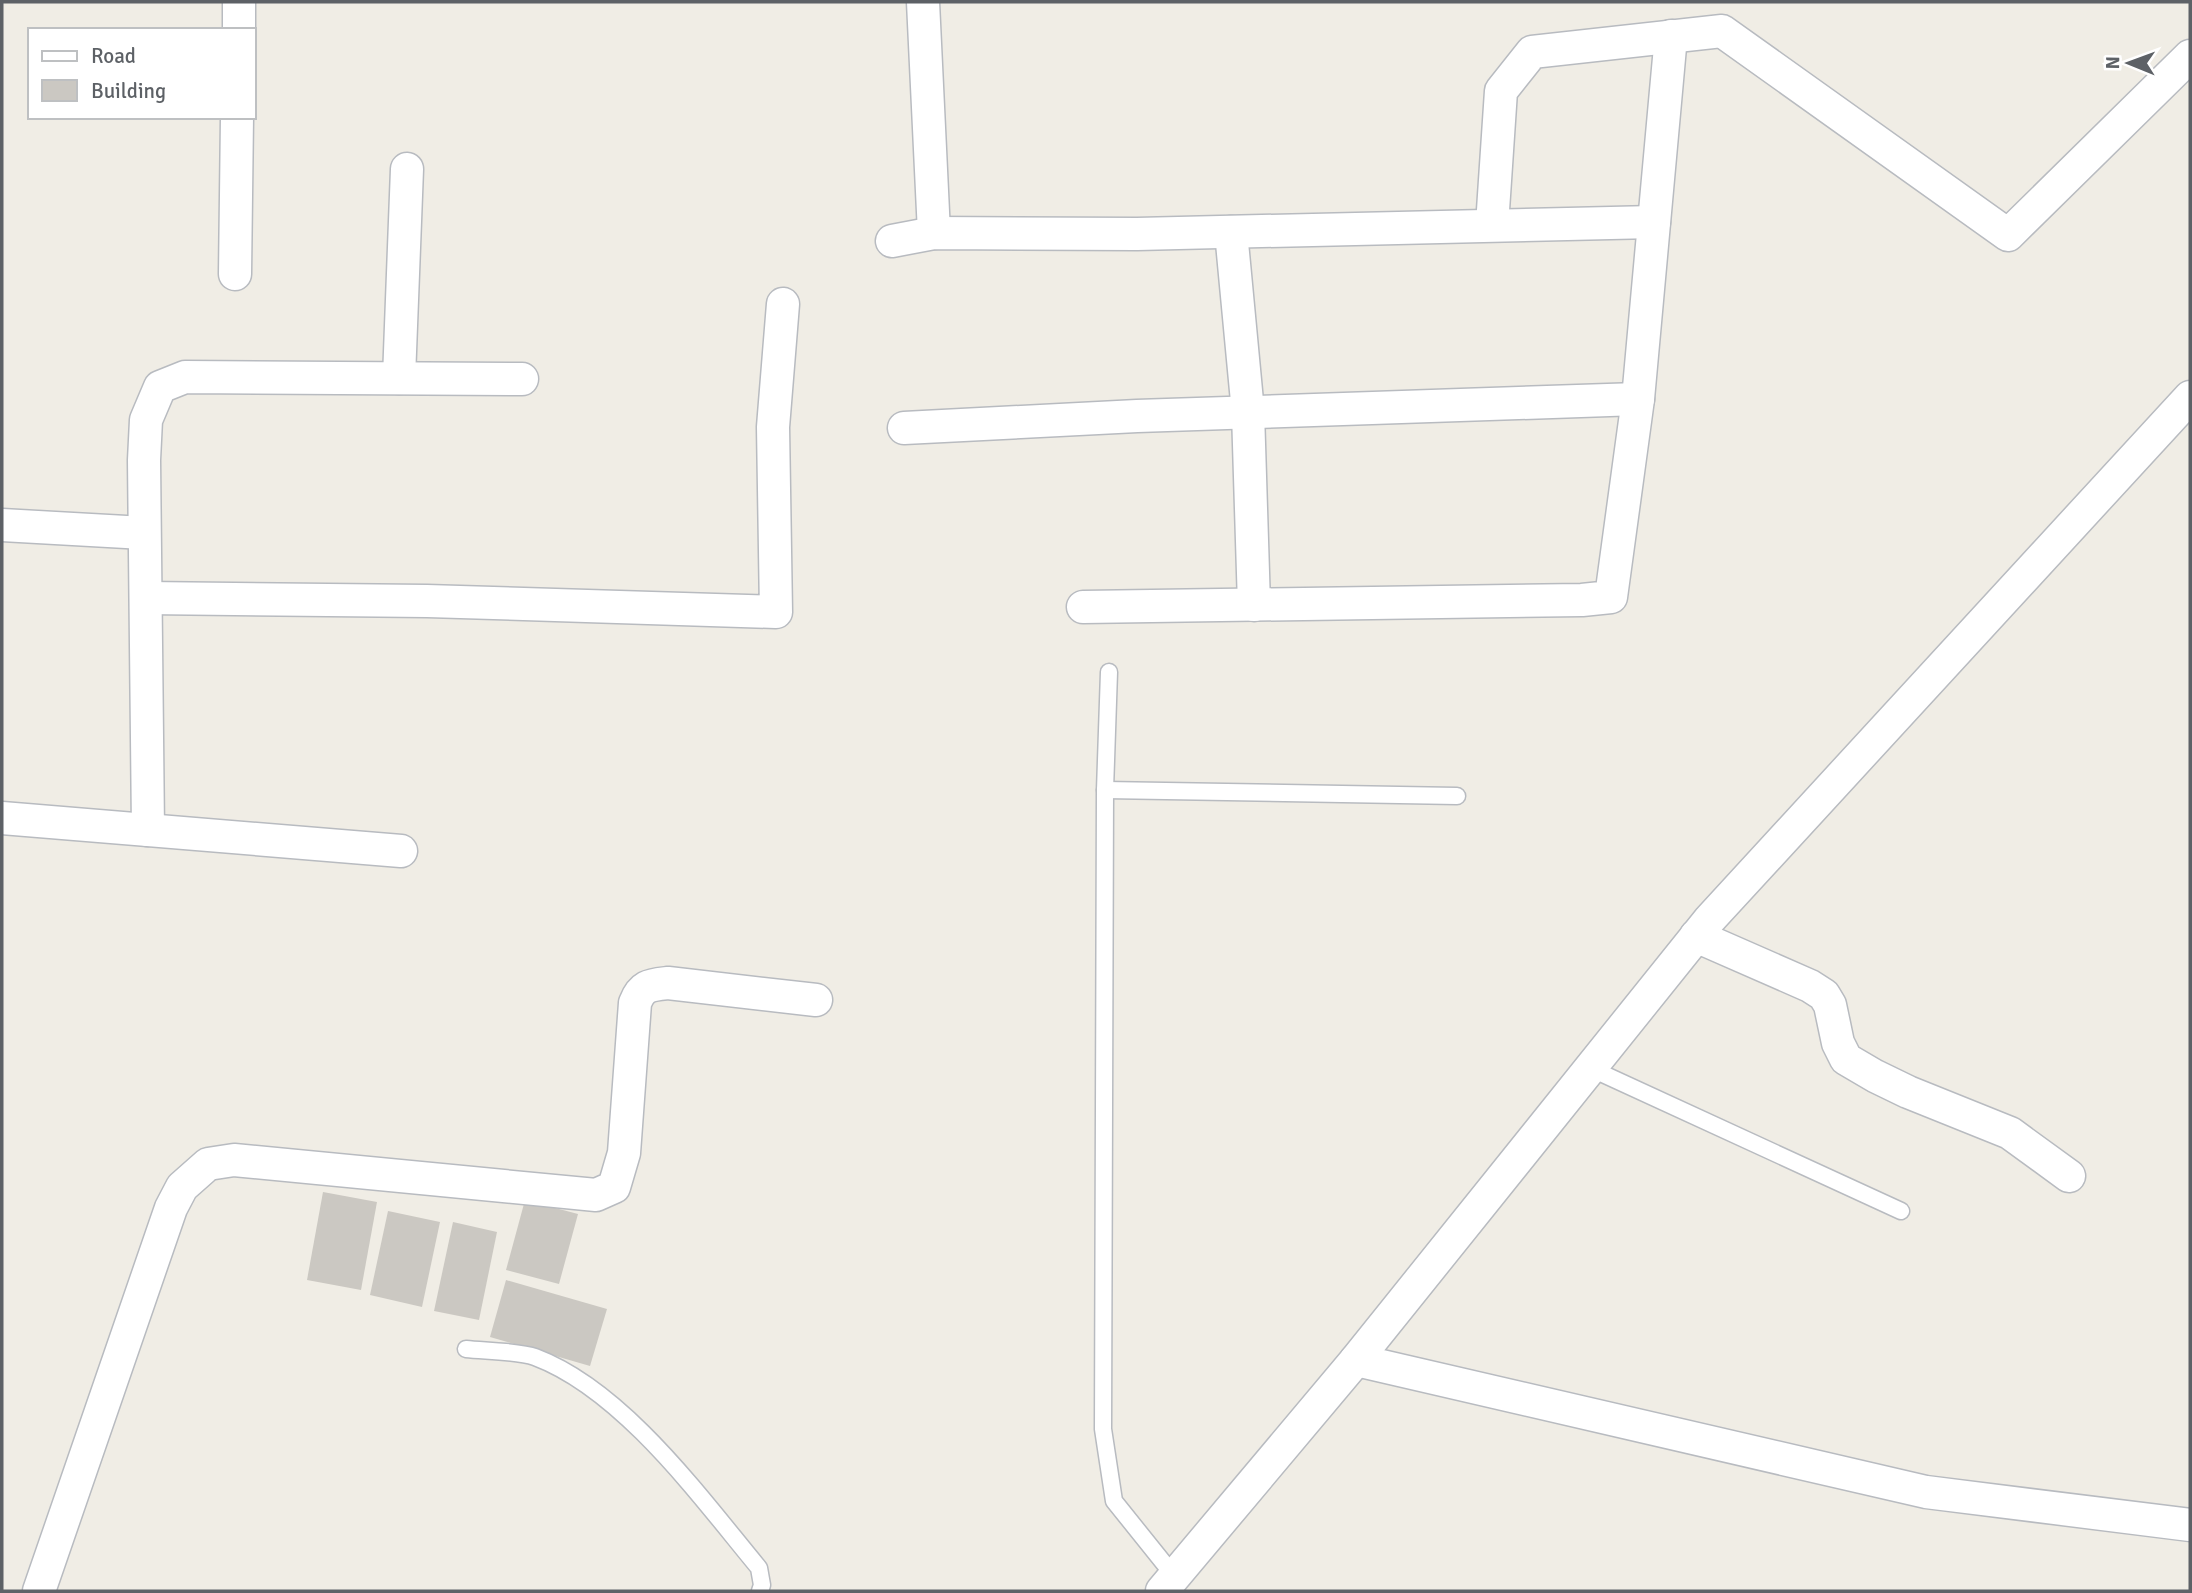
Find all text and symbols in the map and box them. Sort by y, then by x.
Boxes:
legend [28,28,256,119]
north arrow [2094,28,2164,98]
text: Road [91,43,136,69]
text: N [2101,56,2125,70]
text: Building [91,78,166,104]

